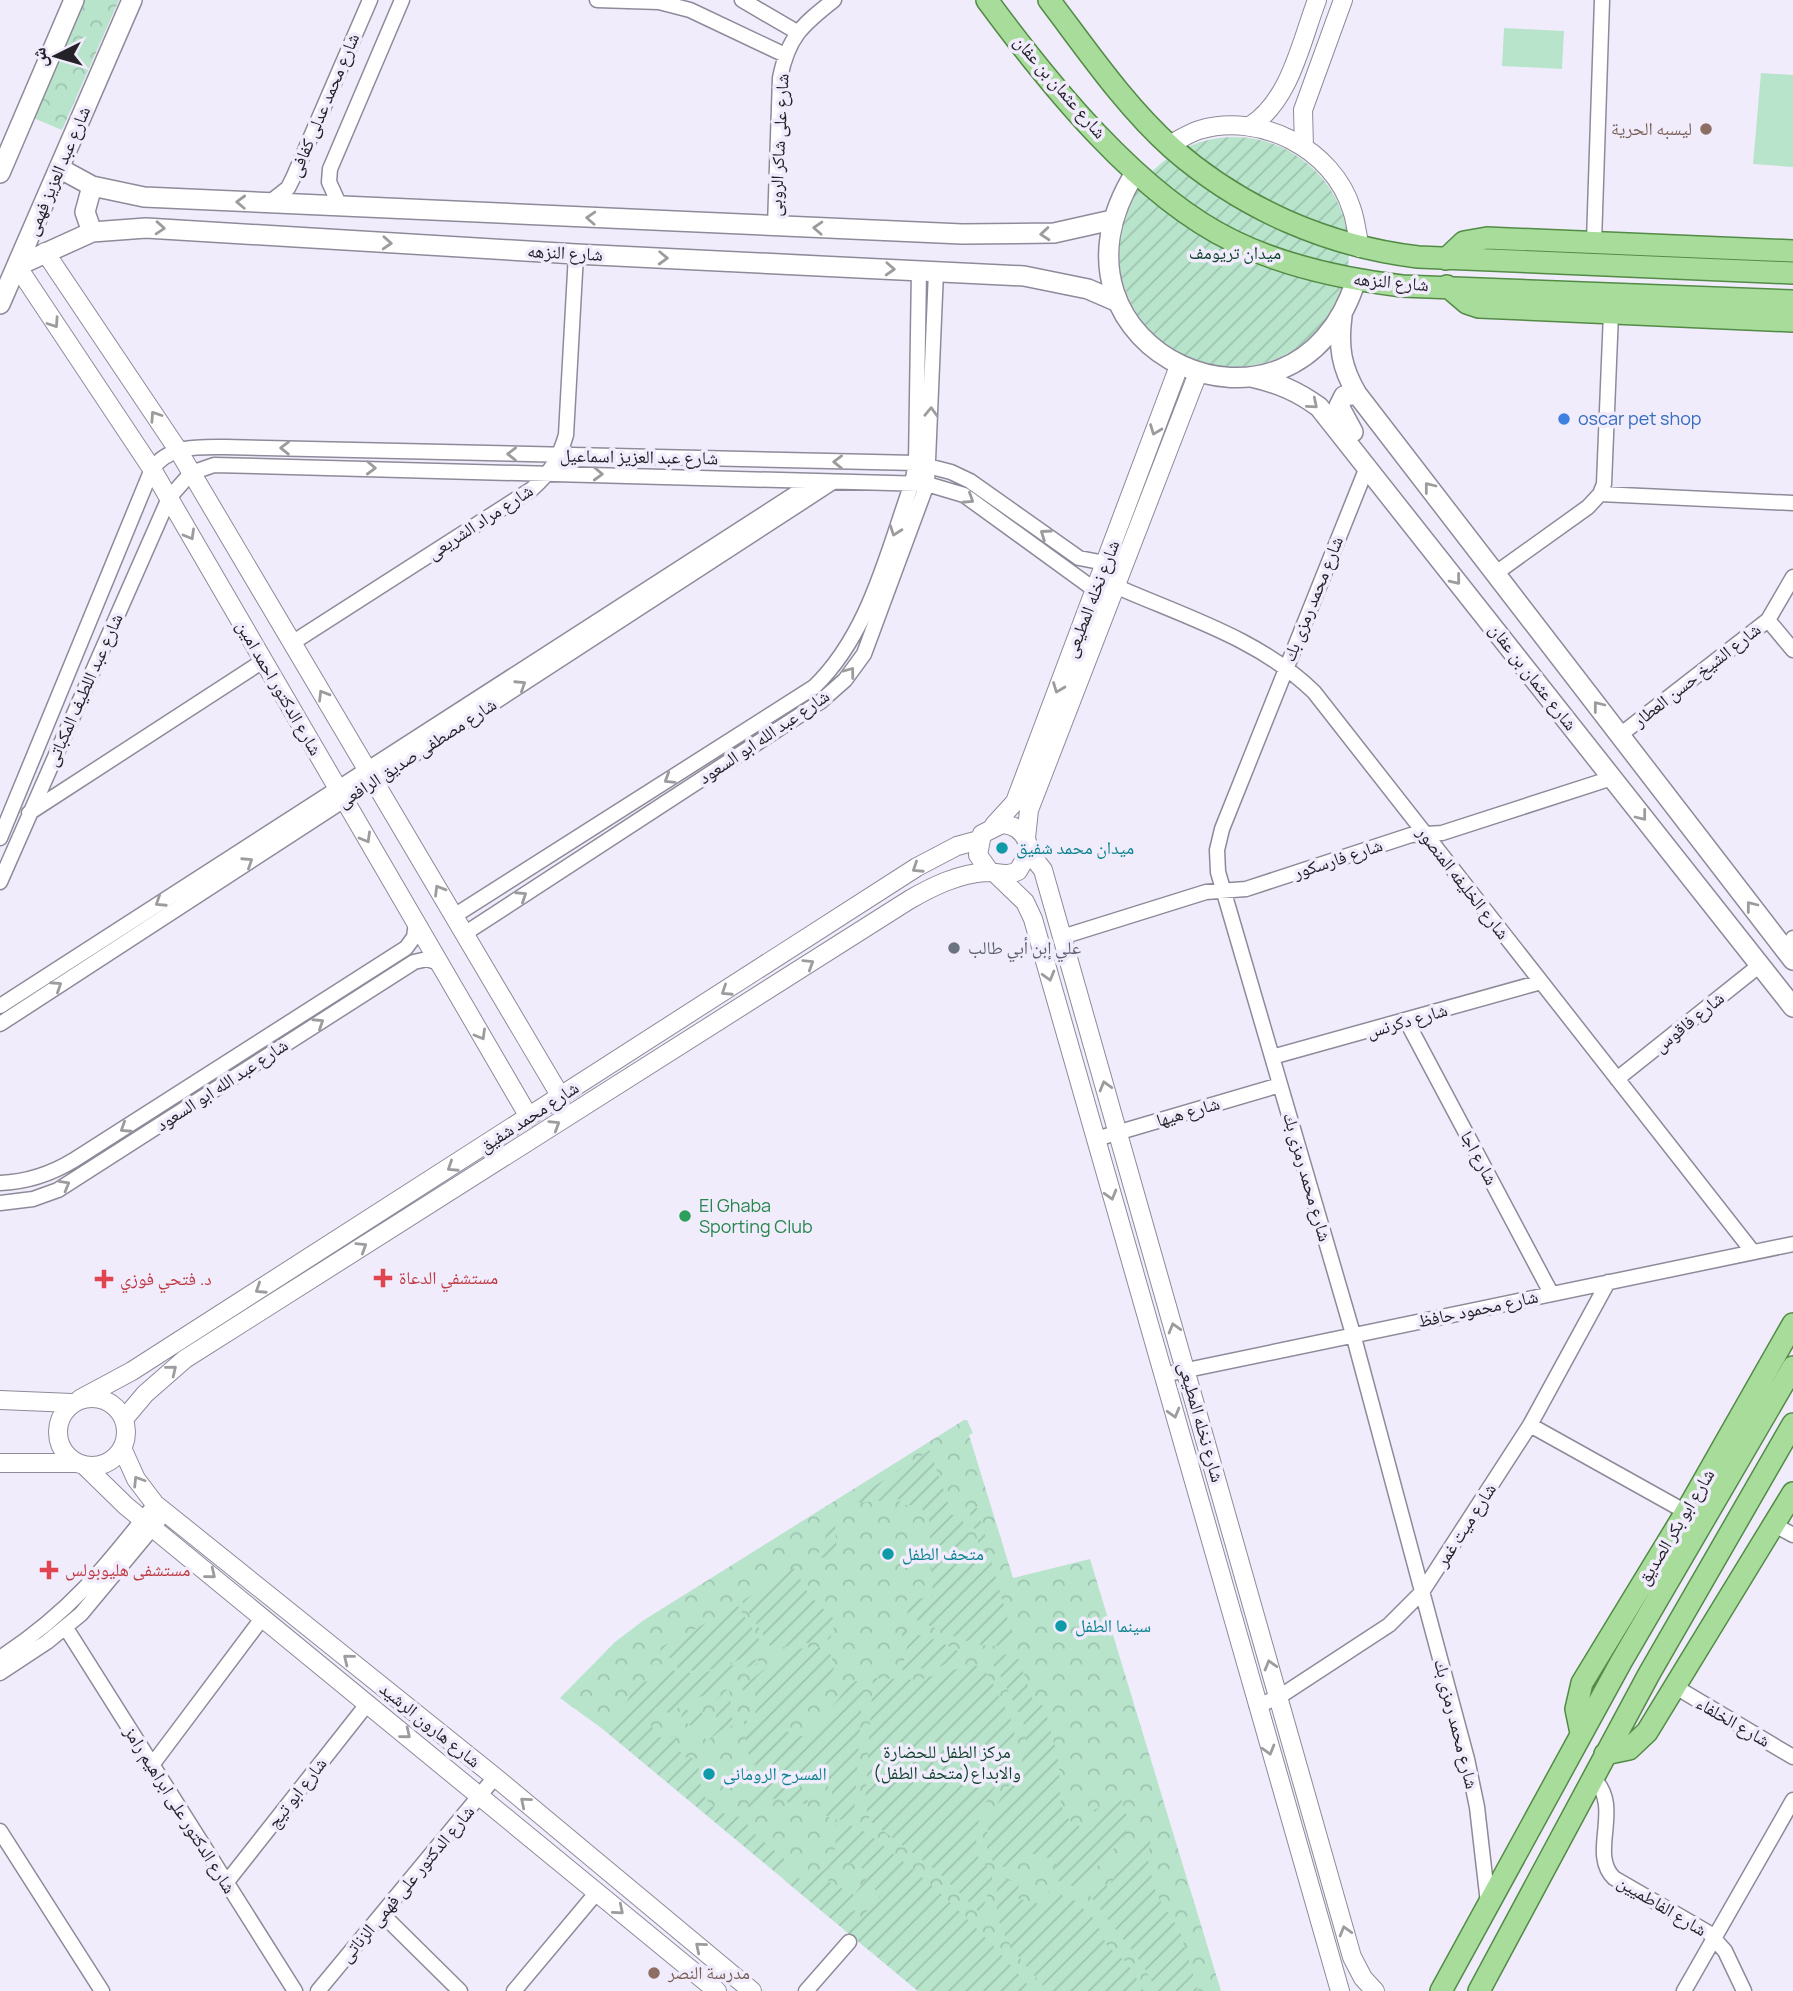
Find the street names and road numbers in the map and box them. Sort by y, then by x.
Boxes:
street label: شارع محمد عدلى كفافى [282,29,364,180]
street label: شارع عثمان بن عفان [1009,30,1112,143]
street label: شارع على شاكر الروبى [762,73,794,217]
street label: شارع عبد العزيز فهمى [19,102,95,239]
street label: شارع النزهه [527,238,603,266]
street label: شارع النزهه [1352,266,1430,296]
street label: شارع عبد العزيز اسماعيل [560,443,718,469]
street label: شارع مراد الشريعى [422,478,537,564]
street label: شارع محمد رمزى بك [1276,533,1348,665]
street label: شارع نخله المطيعى [1058,536,1124,661]
street label: شارع عبد اللطيف المكباتى [39,609,128,770]
street label: شارع الدكتور احمد امين [231,616,328,759]
street label: شارع الشيخ حسن العطار [1627,617,1766,733]
street label: شارع عثمان بن عفان [1484,618,1583,735]
street label: شارع عبد الله ابو السعود [693,683,834,789]
street label: شارع مصطفى صديق الرافعى [332,692,501,813]
street label: شارع الخليفه المنصور [1411,820,1516,944]
street label: شارع فارسكور [1289,832,1385,884]
street label: شارع فاقوس [1648,985,1729,1057]
street label: شارع دكرنس [1363,997,1450,1043]
street label: شارع عبد الله ابو السعود [151,1032,292,1136]
street label: شارع محمد شفيق [474,1075,583,1157]
street label: شارع هيها [1153,1091,1222,1132]
street label: شارع محمد رمزى بك [1278,1110,1338,1244]
street label: شارع اجا [1456,1126,1504,1189]
street label: شارع محمود حافظ [1415,1284,1540,1332]
street label: شارع نخله المطيعى [1173,1359,1231,1485]
street label: شارع ابو بكر الصديق [1631,1464,1719,1589]
street label: شارع ميت غمر [1429,1478,1501,1572]
street label: شارع محمد رمزى بك [1429,1656,1485,1791]
street label: شارع هارون الرشيد [375,1676,486,1772]
street label: شارع الخلفاء [1692,1690,1775,1752]
street label: شارع الدكتور على ابراهيم رامز [118,1720,242,1898]
street label: شارع ابو تيج [261,1752,332,1833]
street label: شارع الدكتور على فهمى الزناتى [333,1800,479,1967]
street label: شارع الفاطميين [1613,1869,1712,1941]

